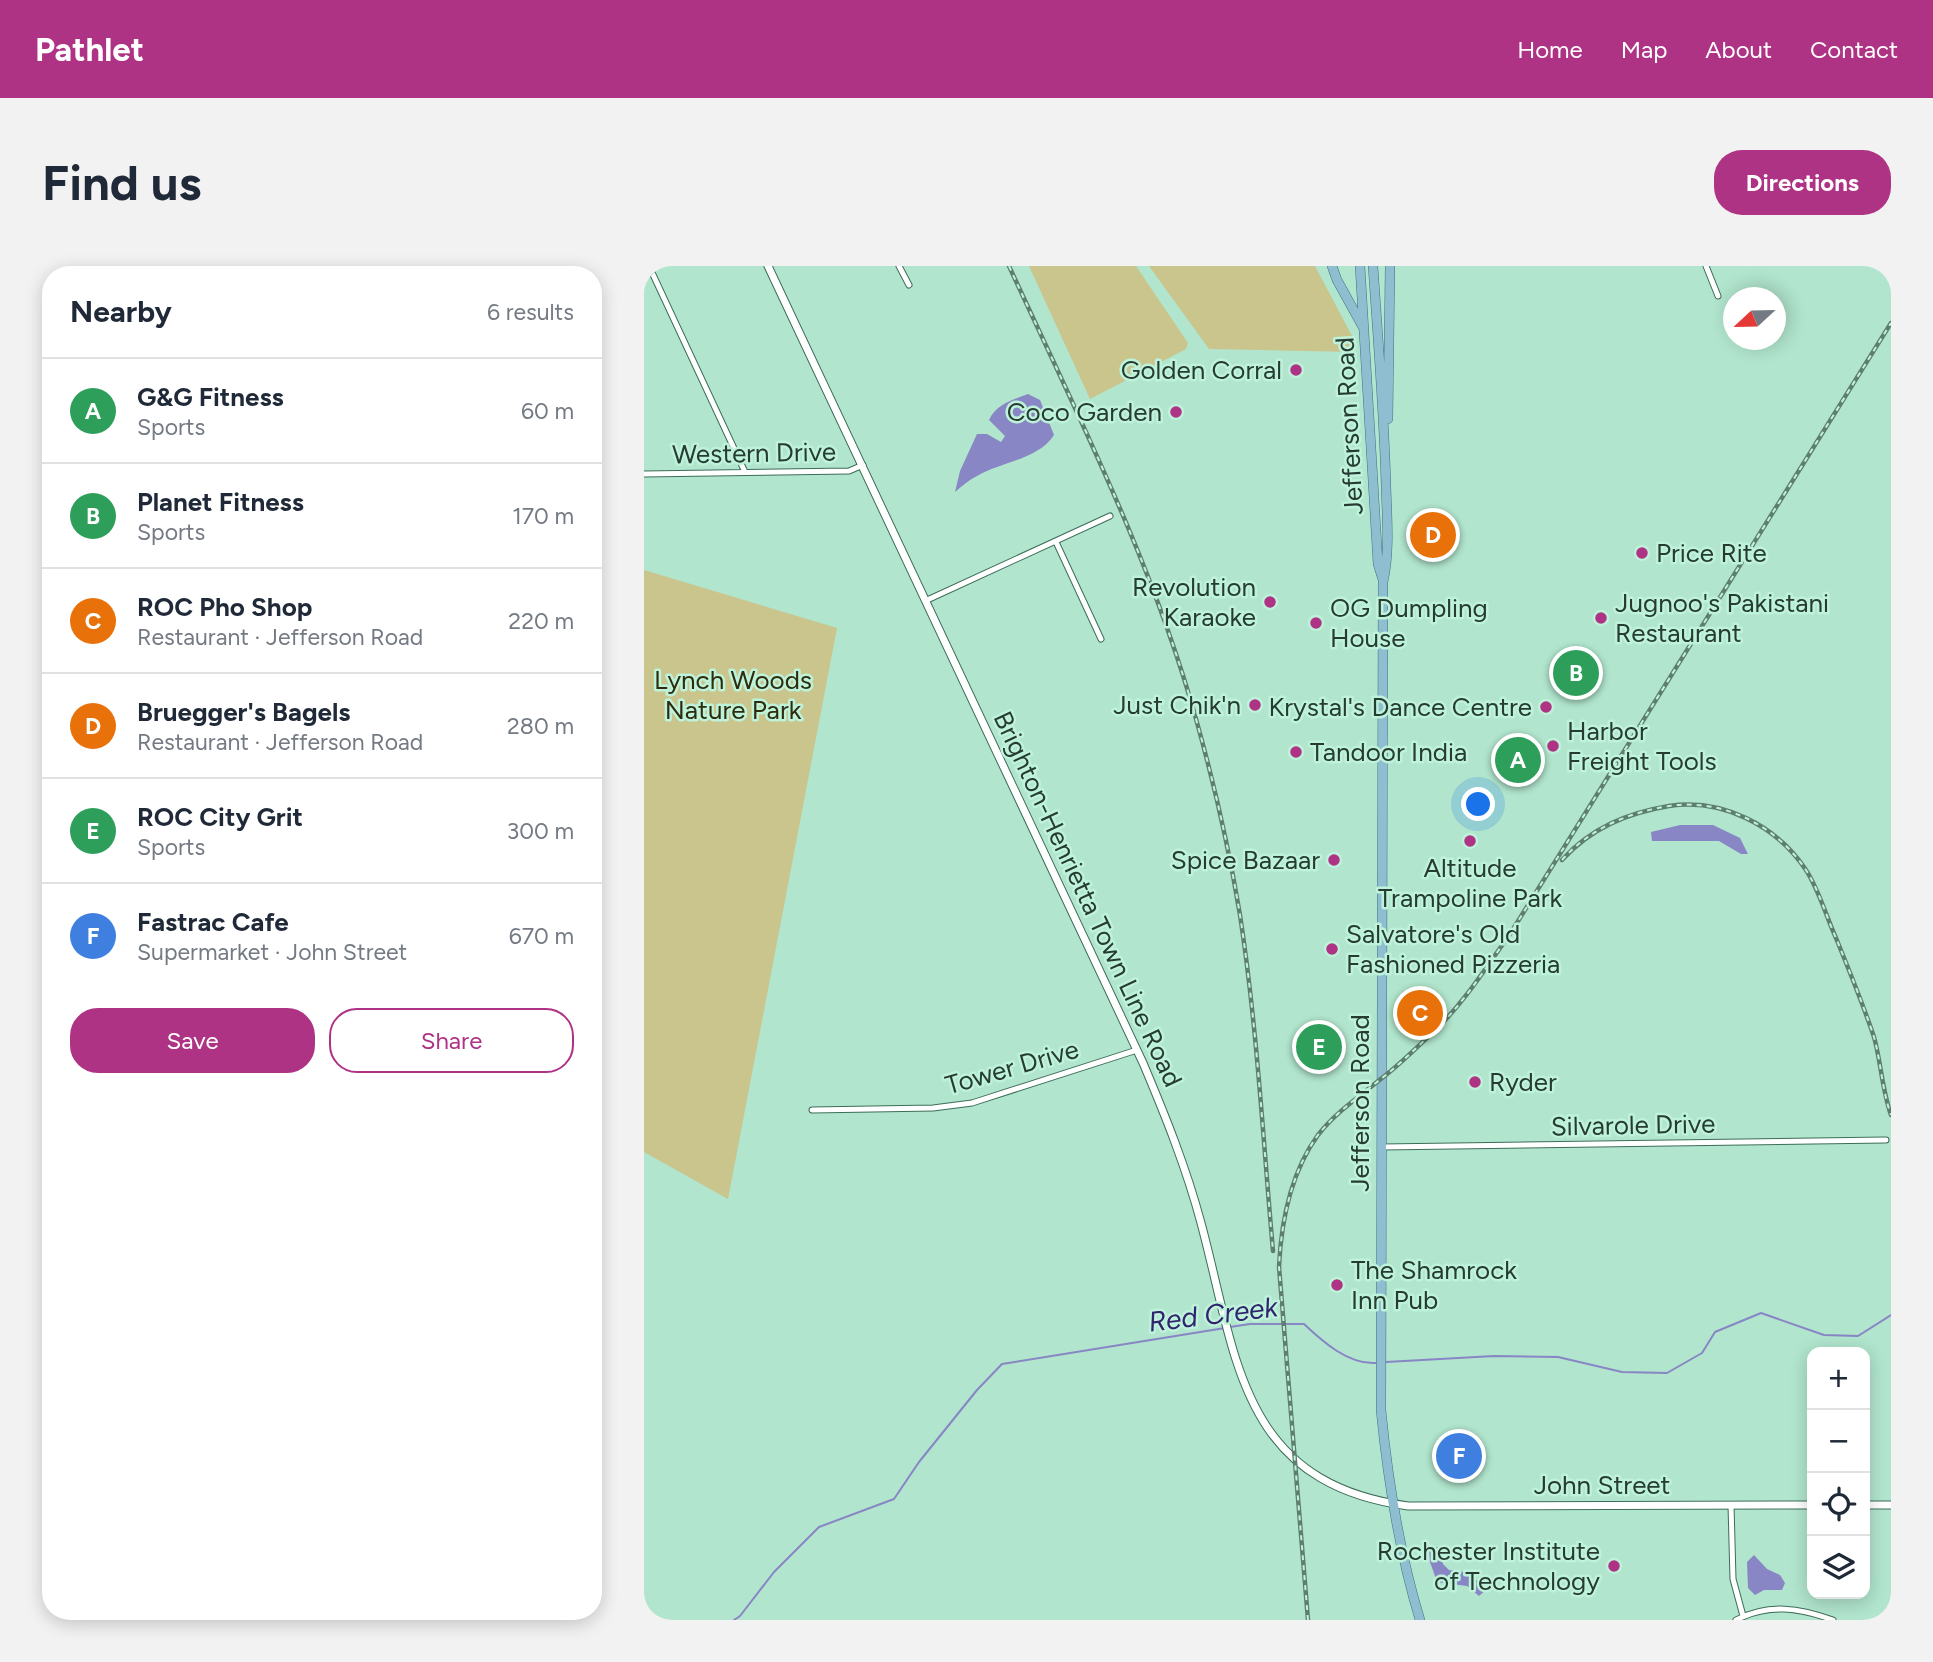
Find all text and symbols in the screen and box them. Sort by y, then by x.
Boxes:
text: Pathlet [35,30,144,69]
text: Home [1517,35,1583,64]
text: Map [1621,35,1667,64]
text: About [1705,35,1772,64]
text: Contact [1810,35,1898,64]
button: Directions [1714,150,1891,215]
text: Find us [42,153,201,212]
north arrow [1723,287,1786,350]
text: Nearby [70,293,172,330]
text: 6 results [487,298,574,326]
street label: Jefferson Road [1328,336,1370,516]
place label: Golden Corral [1121,354,1282,386]
marker: Golden Corral [1288,362,1304,378]
text: G&G Fitness [137,381,284,413]
place label: Coco Garden [1007,396,1162,428]
text: A [85,397,101,425]
text: 60 m [521,397,574,425]
marker: Coco Garden [1168,404,1184,420]
text: Sports [137,413,205,441]
street label: Western Drive [672,436,836,470]
text: Planet Fitness [137,486,304,518]
text: B [86,502,100,530]
text: 170 m [512,502,574,530]
pin: D [1410,509,1456,561]
text: Sports [137,518,205,546]
place label: Price Rite [1656,537,1767,569]
marker: Price Rite [1634,545,1650,561]
place label: Revolution Karaoke [1132,571,1256,633]
place label: Jugnoo's Pakistani Restaurant [1615,587,1829,649]
text: ROC Pho Shop [137,591,312,623]
place label: OG Dumpling House [1330,592,1488,654]
marker: Revolution Karaoke [1262,594,1278,610]
text: C [85,607,101,635]
text: 220 m [508,607,574,635]
marker: Jugnoo's Pakistani Restaurant [1593,610,1609,626]
marker: OG Dumpling House [1308,615,1324,631]
text: Restaurant · Jefferson Road [137,623,423,651]
pin: B [1553,647,1599,699]
park label: Lynch Woods Nature Park [654,664,812,726]
place label: Just Chik'n [1113,689,1241,721]
place label: Krystal's Dance Centre [1269,691,1532,723]
text: Bruegger's Bagels [137,696,350,728]
marker: Just Chik'n [1247,697,1263,713]
marker: Krystal's Dance Centre [1538,699,1554,715]
street label: Brighton-Henrietta Town Line Road [987,706,1189,1092]
text: D [85,712,101,740]
text: 280 m [507,712,574,740]
place label: Harbor Freight Tools [1567,715,1717,777]
text: Restaurant · Jefferson Road [137,728,423,756]
pin: A [1495,734,1541,786]
place label: Tandoor India [1310,736,1467,768]
marker: Harbor Freight Tools [1545,738,1561,754]
marker: Tandoor India [1288,744,1304,760]
your location [1461,787,1495,821]
text: ROC City Grit [137,801,303,833]
text: E [86,817,100,845]
text: 300 m [507,817,574,845]
text: Sports [137,833,205,861]
marker: Altitude Trampoline Park [1462,833,1478,849]
place label: Spice Bazaar [1171,844,1320,876]
marker: Spice Bazaar [1326,852,1342,868]
place label: Altitude Trampoline Park [1378,852,1562,914]
text: Fastrac Cafe [137,906,289,938]
place label: Salvatore's Old Fashioned Pizzeria [1346,918,1560,980]
text: F [87,922,99,950]
text: 670 m [509,922,574,950]
text: Supermarket · John Street [137,938,407,966]
marker: Salvatore's Old Fashioned Pizzeria [1324,941,1340,957]
pin: C [1397,987,1443,1039]
button: Save [70,1008,315,1073]
button: Share [329,1008,574,1073]
street label: Jefferson Road [1344,1014,1376,1192]
pin: E [1296,1021,1342,1073]
street label: Tower Drive [942,1033,1082,1101]
place label: Ryder [1489,1066,1557,1098]
marker: Ryder [1467,1074,1483,1090]
street label: Silvarole Drive [1550,1108,1716,1142]
place label: The Shamrock Inn Pub [1351,1254,1517,1316]
marker: The Shamrock Inn Pub [1329,1277,1345,1293]
water label: Red Creek [1146,1289,1281,1339]
map controls [1807,1347,1870,1599]
button: + [1807,1347,1870,1410]
button: − [1807,1410,1870,1473]
pin: F [1436,1430,1482,1482]
street label: John Street [1534,1469,1671,1501]
button: locate [1807,1473,1870,1536]
place label: Rochester Institute of Technology [1377,1535,1600,1597]
button: layers [1807,1536,1870,1599]
marker: Rochester Institute of Technology [1606,1558,1622,1574]

